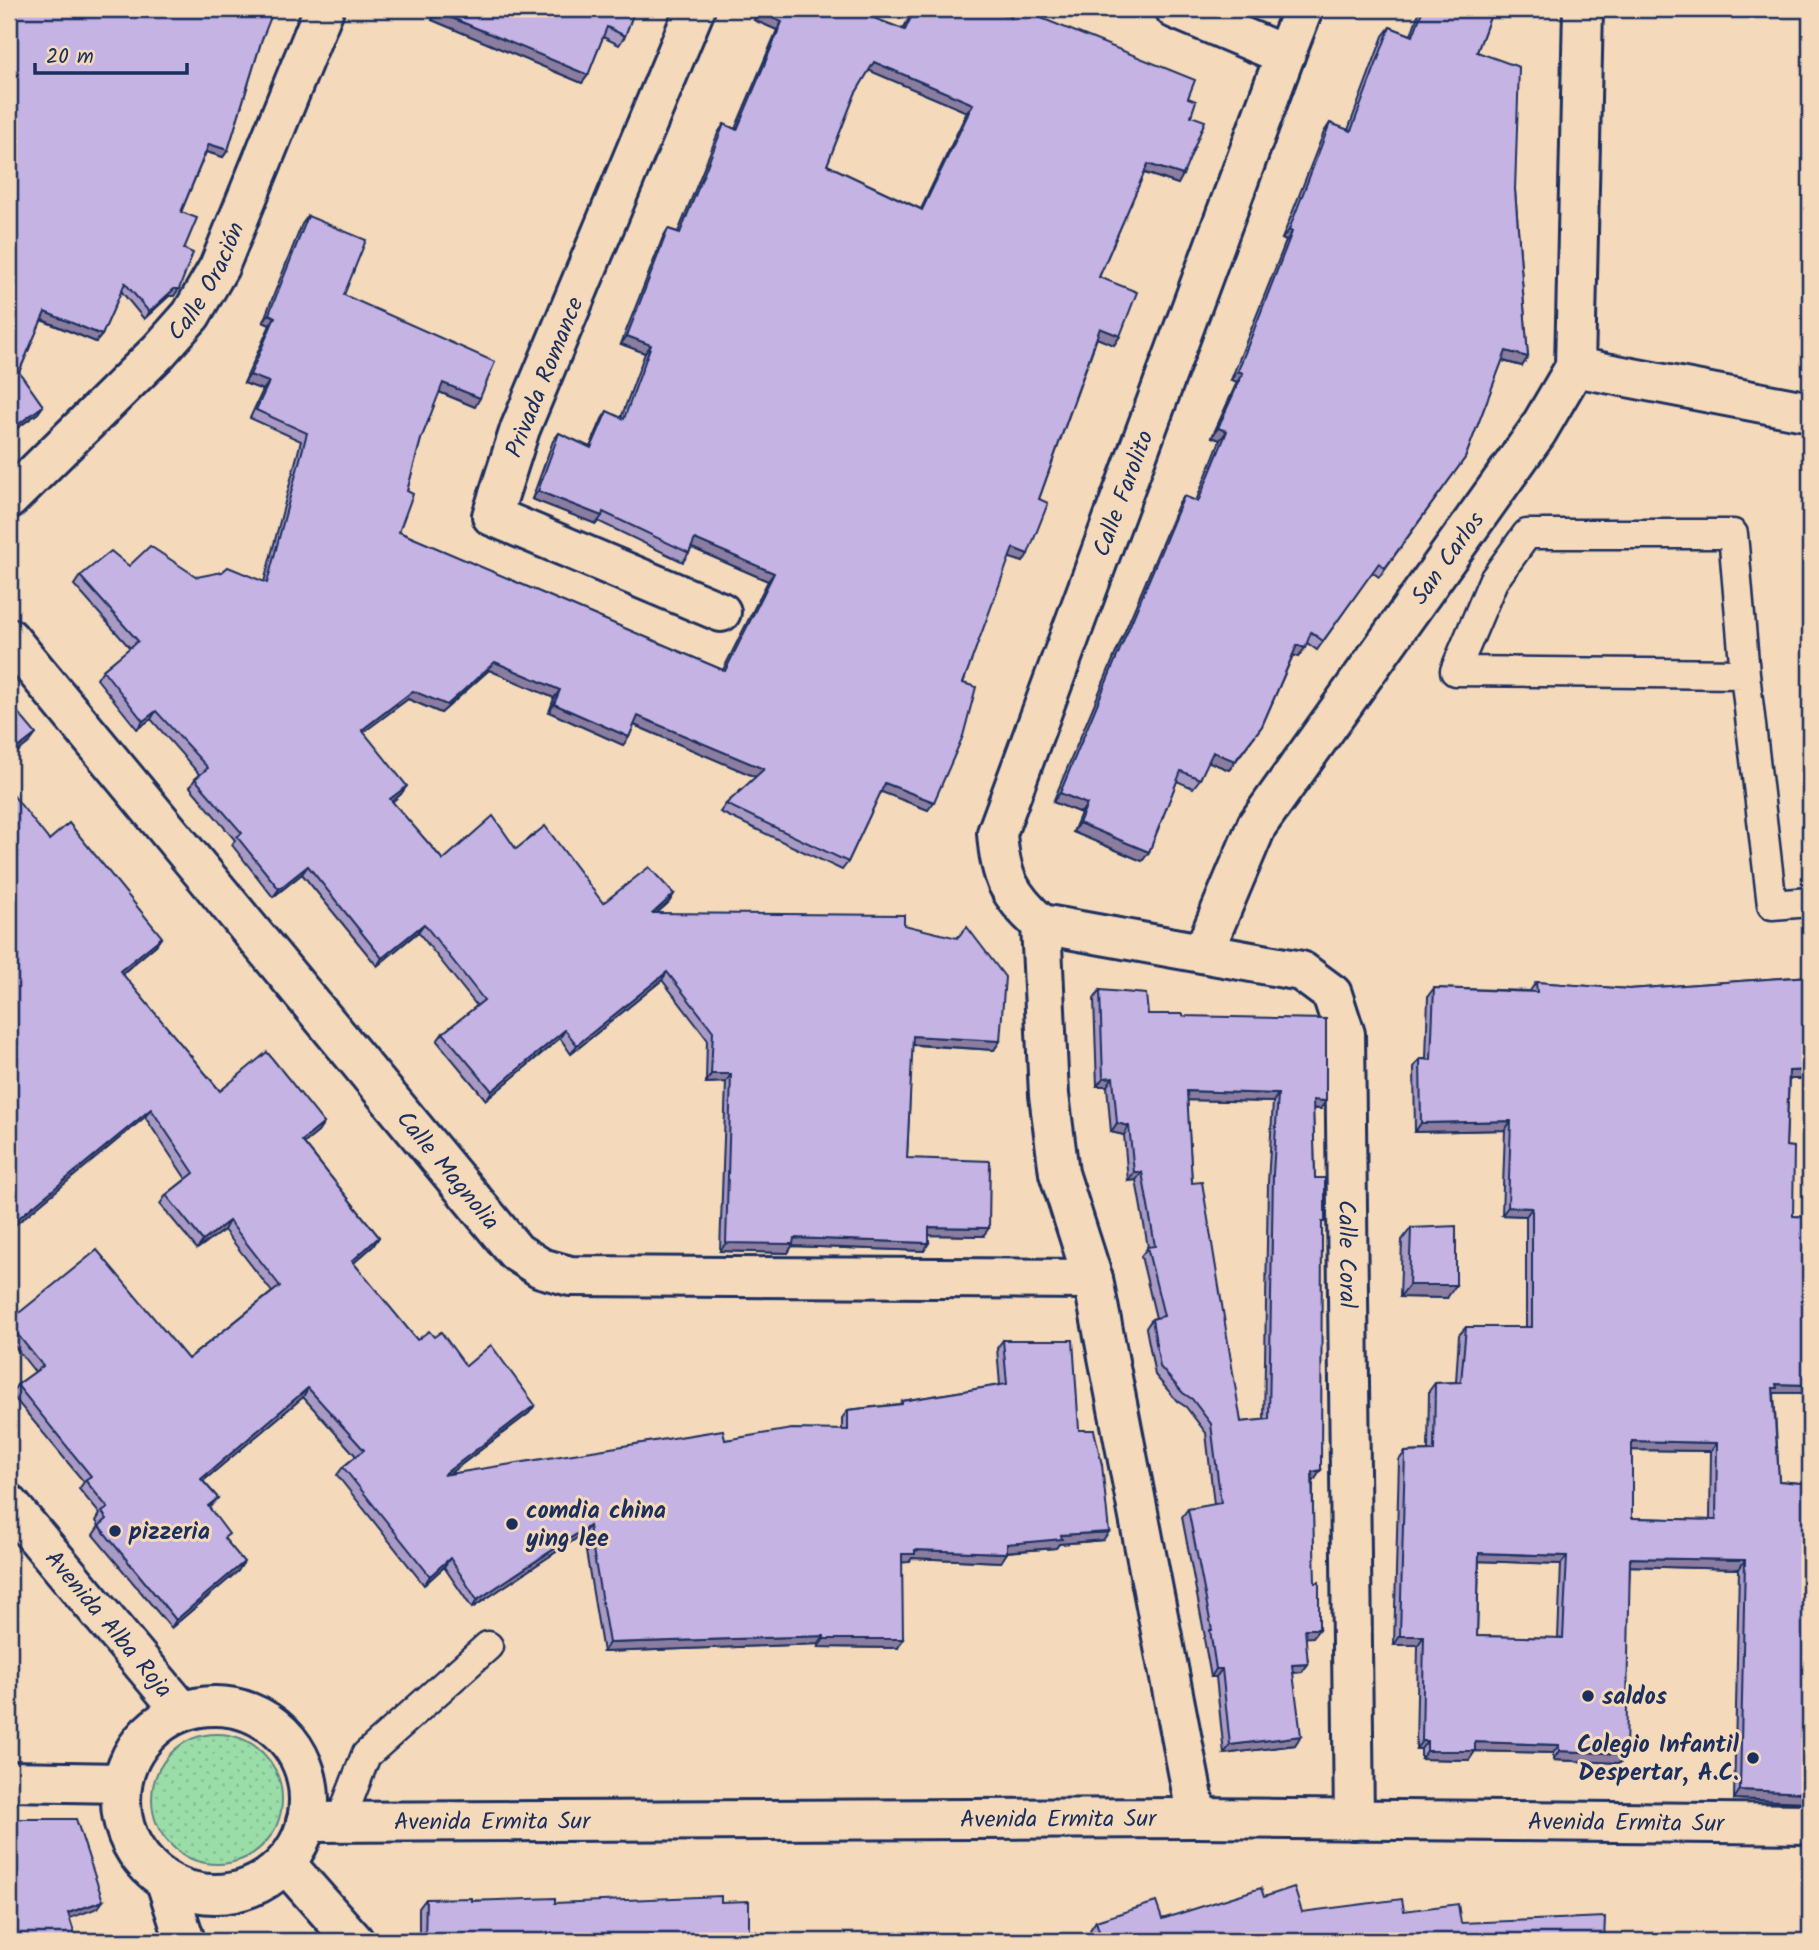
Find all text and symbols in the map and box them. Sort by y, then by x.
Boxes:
scale bar [35,32,187,76]
text: 20 m [46,41,94,74]
street label: Calle Oración [158,216,256,350]
street label: Privada Romance [495,291,595,464]
street label: Calle Farolito [1083,425,1165,563]
street label: San Carlos [1402,504,1496,614]
street label: Calle Magnolia [386,1102,509,1240]
street label: Calle Coral [1326,1200,1366,1309]
place label: comdia china ying lee [525,1492,666,1559]
place label: pizzeria [128,1513,210,1552]
marker: comdia china ying lee [504,1516,520,1532]
marker: pizzeria [107,1523,123,1539]
street label: Avenida Alba Roja [34,1542,182,1707]
place label: saldos [1602,1678,1667,1717]
marker: saldos [1580,1688,1596,1704]
place label: Colegio Infantil Despertar, A.C. [1577,1726,1740,1793]
marker: Colegio Infantil Despertar, A.C. [1745,1750,1761,1766]
street label: Avenida Ermita Sur [960,1800,1158,1840]
street label: Avenida Ermita Sur [394,1803,592,1843]
street label: Avenida Ermita Sur [1528,1803,1726,1844]

